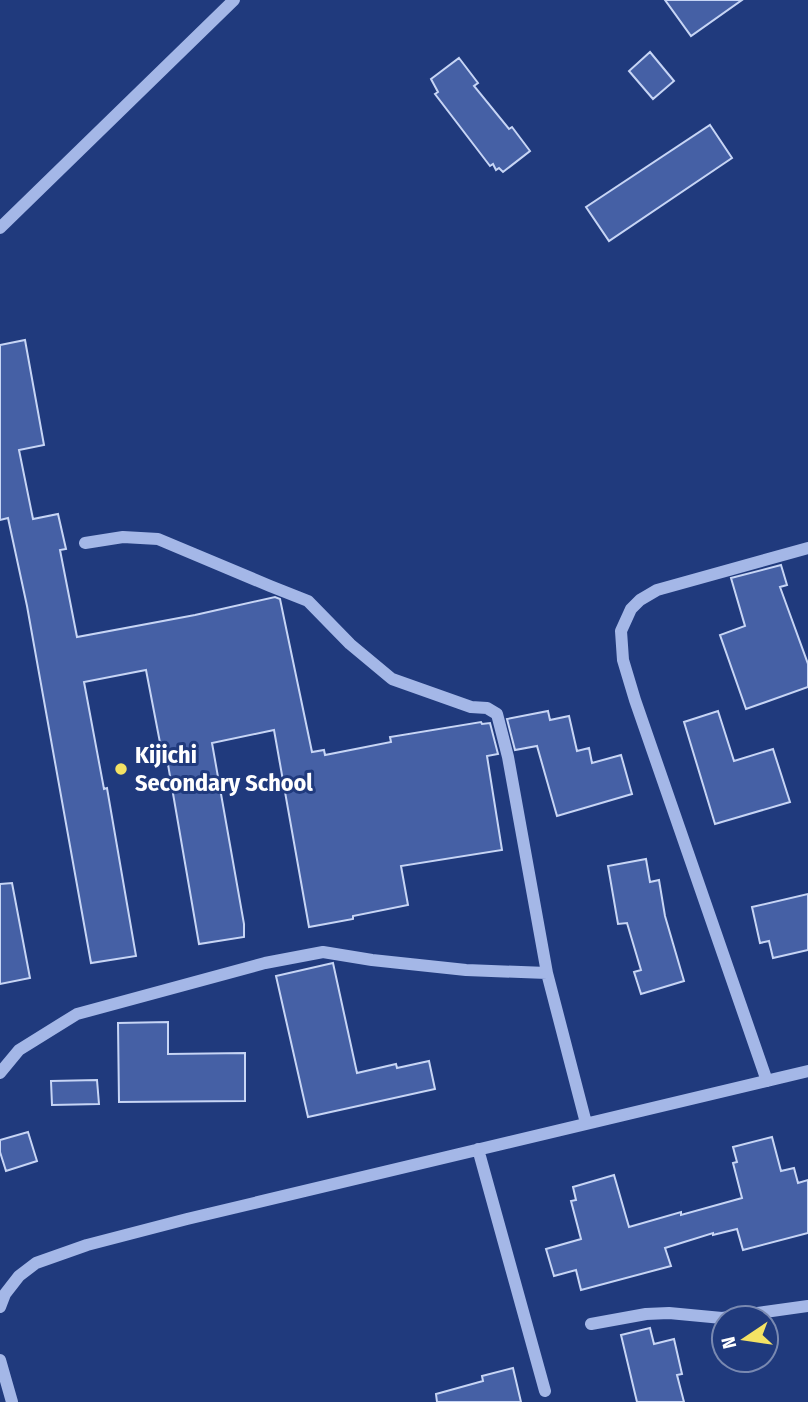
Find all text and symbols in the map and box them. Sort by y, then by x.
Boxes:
place label: Kijichi Secondary School [135,741,313,797]
marker: Kijichi Secondary School [113,761,129,777]
north arrow [710,1304,780,1374]
text: N [716,1335,741,1351]

